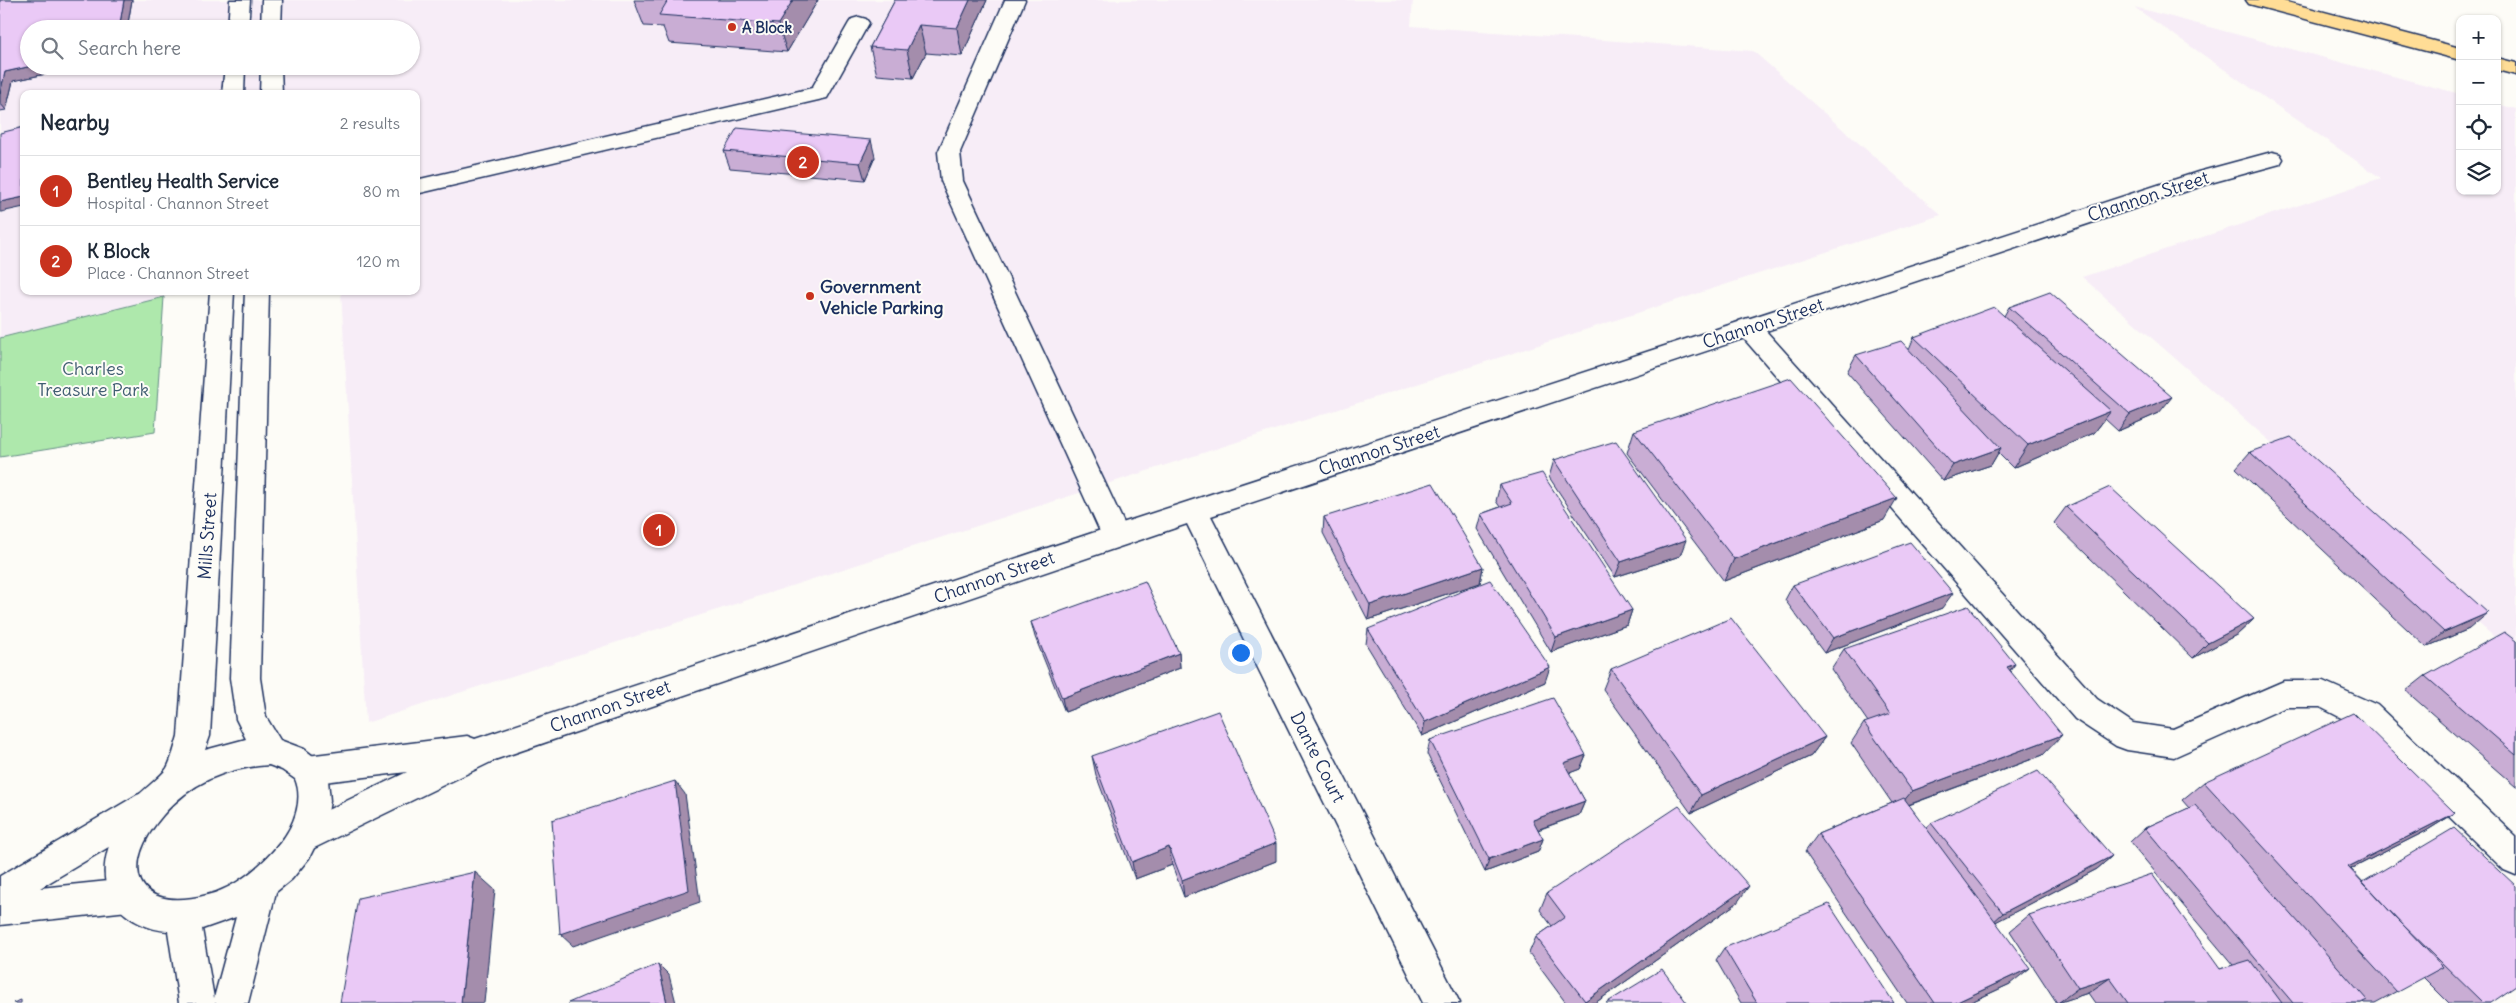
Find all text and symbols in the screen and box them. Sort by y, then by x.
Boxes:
map controls [2456,15,2501,195]
button: + [2456,15,2501,60]
place label: A Block [742,18,792,37]
search box [20,20,420,75]
marker: A Block [726,21,738,33]
icon: search [38,34,66,62]
text: Search here [78,36,181,60]
button: − [2456,60,2501,105]
button: locate [2456,105,2501,150]
text: Nearby [40,109,110,136]
text: 2 results [340,113,400,133]
pin: 2 [787,143,819,181]
button: layers [2456,150,2501,195]
street label: Channon Street [2084,166,2212,226]
text: Bentley Health Service [87,169,279,193]
text: 1 [53,181,59,201]
text: 80 m [362,181,400,201]
text: Hospital · Channon Street [87,193,269,213]
text: K Block [87,239,150,263]
text: 2 [52,251,60,271]
text: 120 m [357,251,400,271]
text: Place · Channon Street [87,263,249,283]
place label: Government Vehicle Parking [820,275,944,319]
marker: Government Vehicle Parking [804,290,816,302]
street label: Channon Street [1699,293,1827,353]
park label: Charles Treasure Park [37,357,149,401]
street label: Channon Street [1315,420,1443,480]
street label: Mills Street [192,492,222,580]
pin: 1 [643,511,675,549]
street label: Channon Street [931,546,1057,608]
your location [1228,640,1254,666]
street label: Channon Street [547,675,673,737]
street label: Dante Court [1285,708,1351,806]

